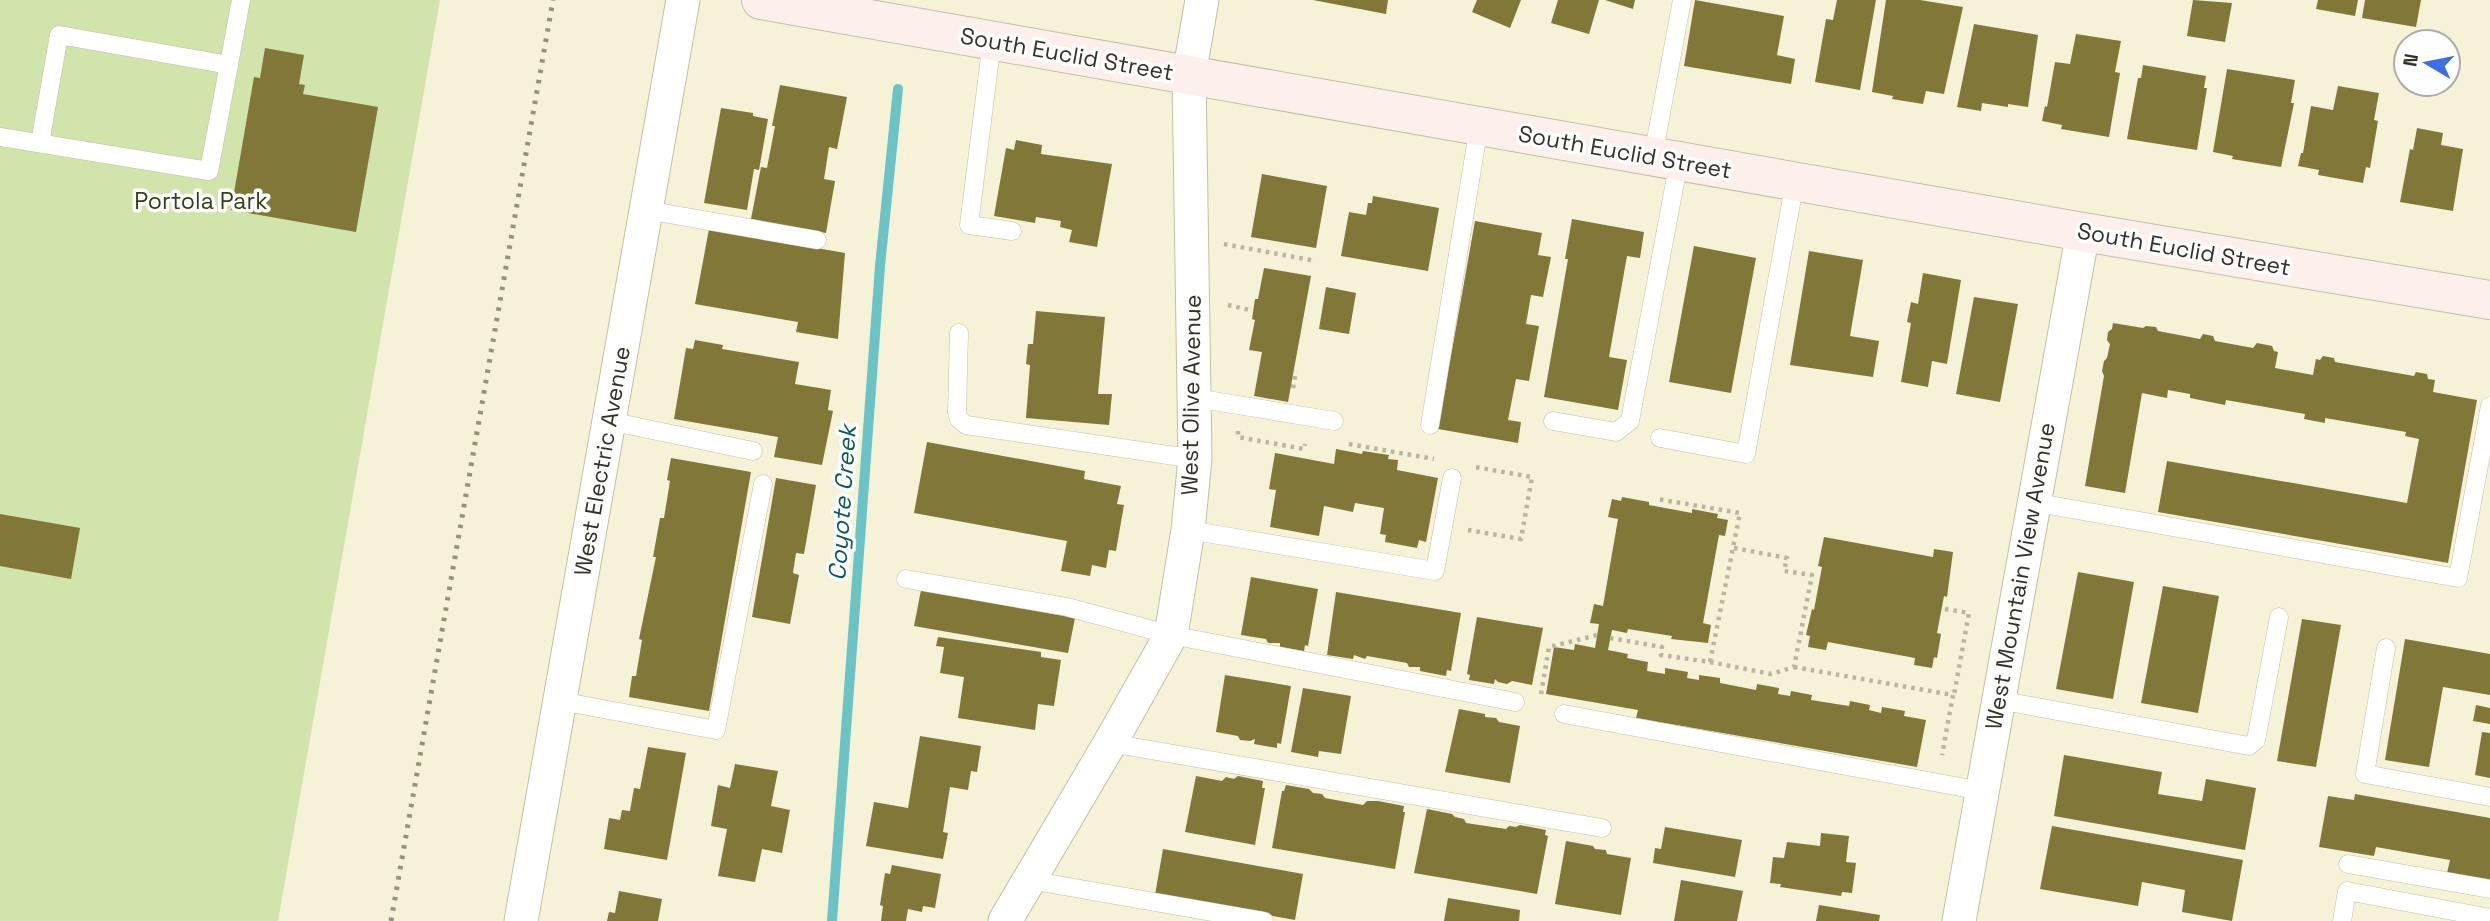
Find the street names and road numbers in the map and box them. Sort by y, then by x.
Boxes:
street label: South Euclid Street [958,20,1176,88]
street label: South Euclid Street [1516,118,1734,186]
street label: South Euclid Street [2075,215,2293,283]
street label: West Olive Avenue [1174,294,1208,496]
street label: West Electric Avenue [567,344,637,578]
street label: West Mountain View Avenue [1978,420,2062,732]

